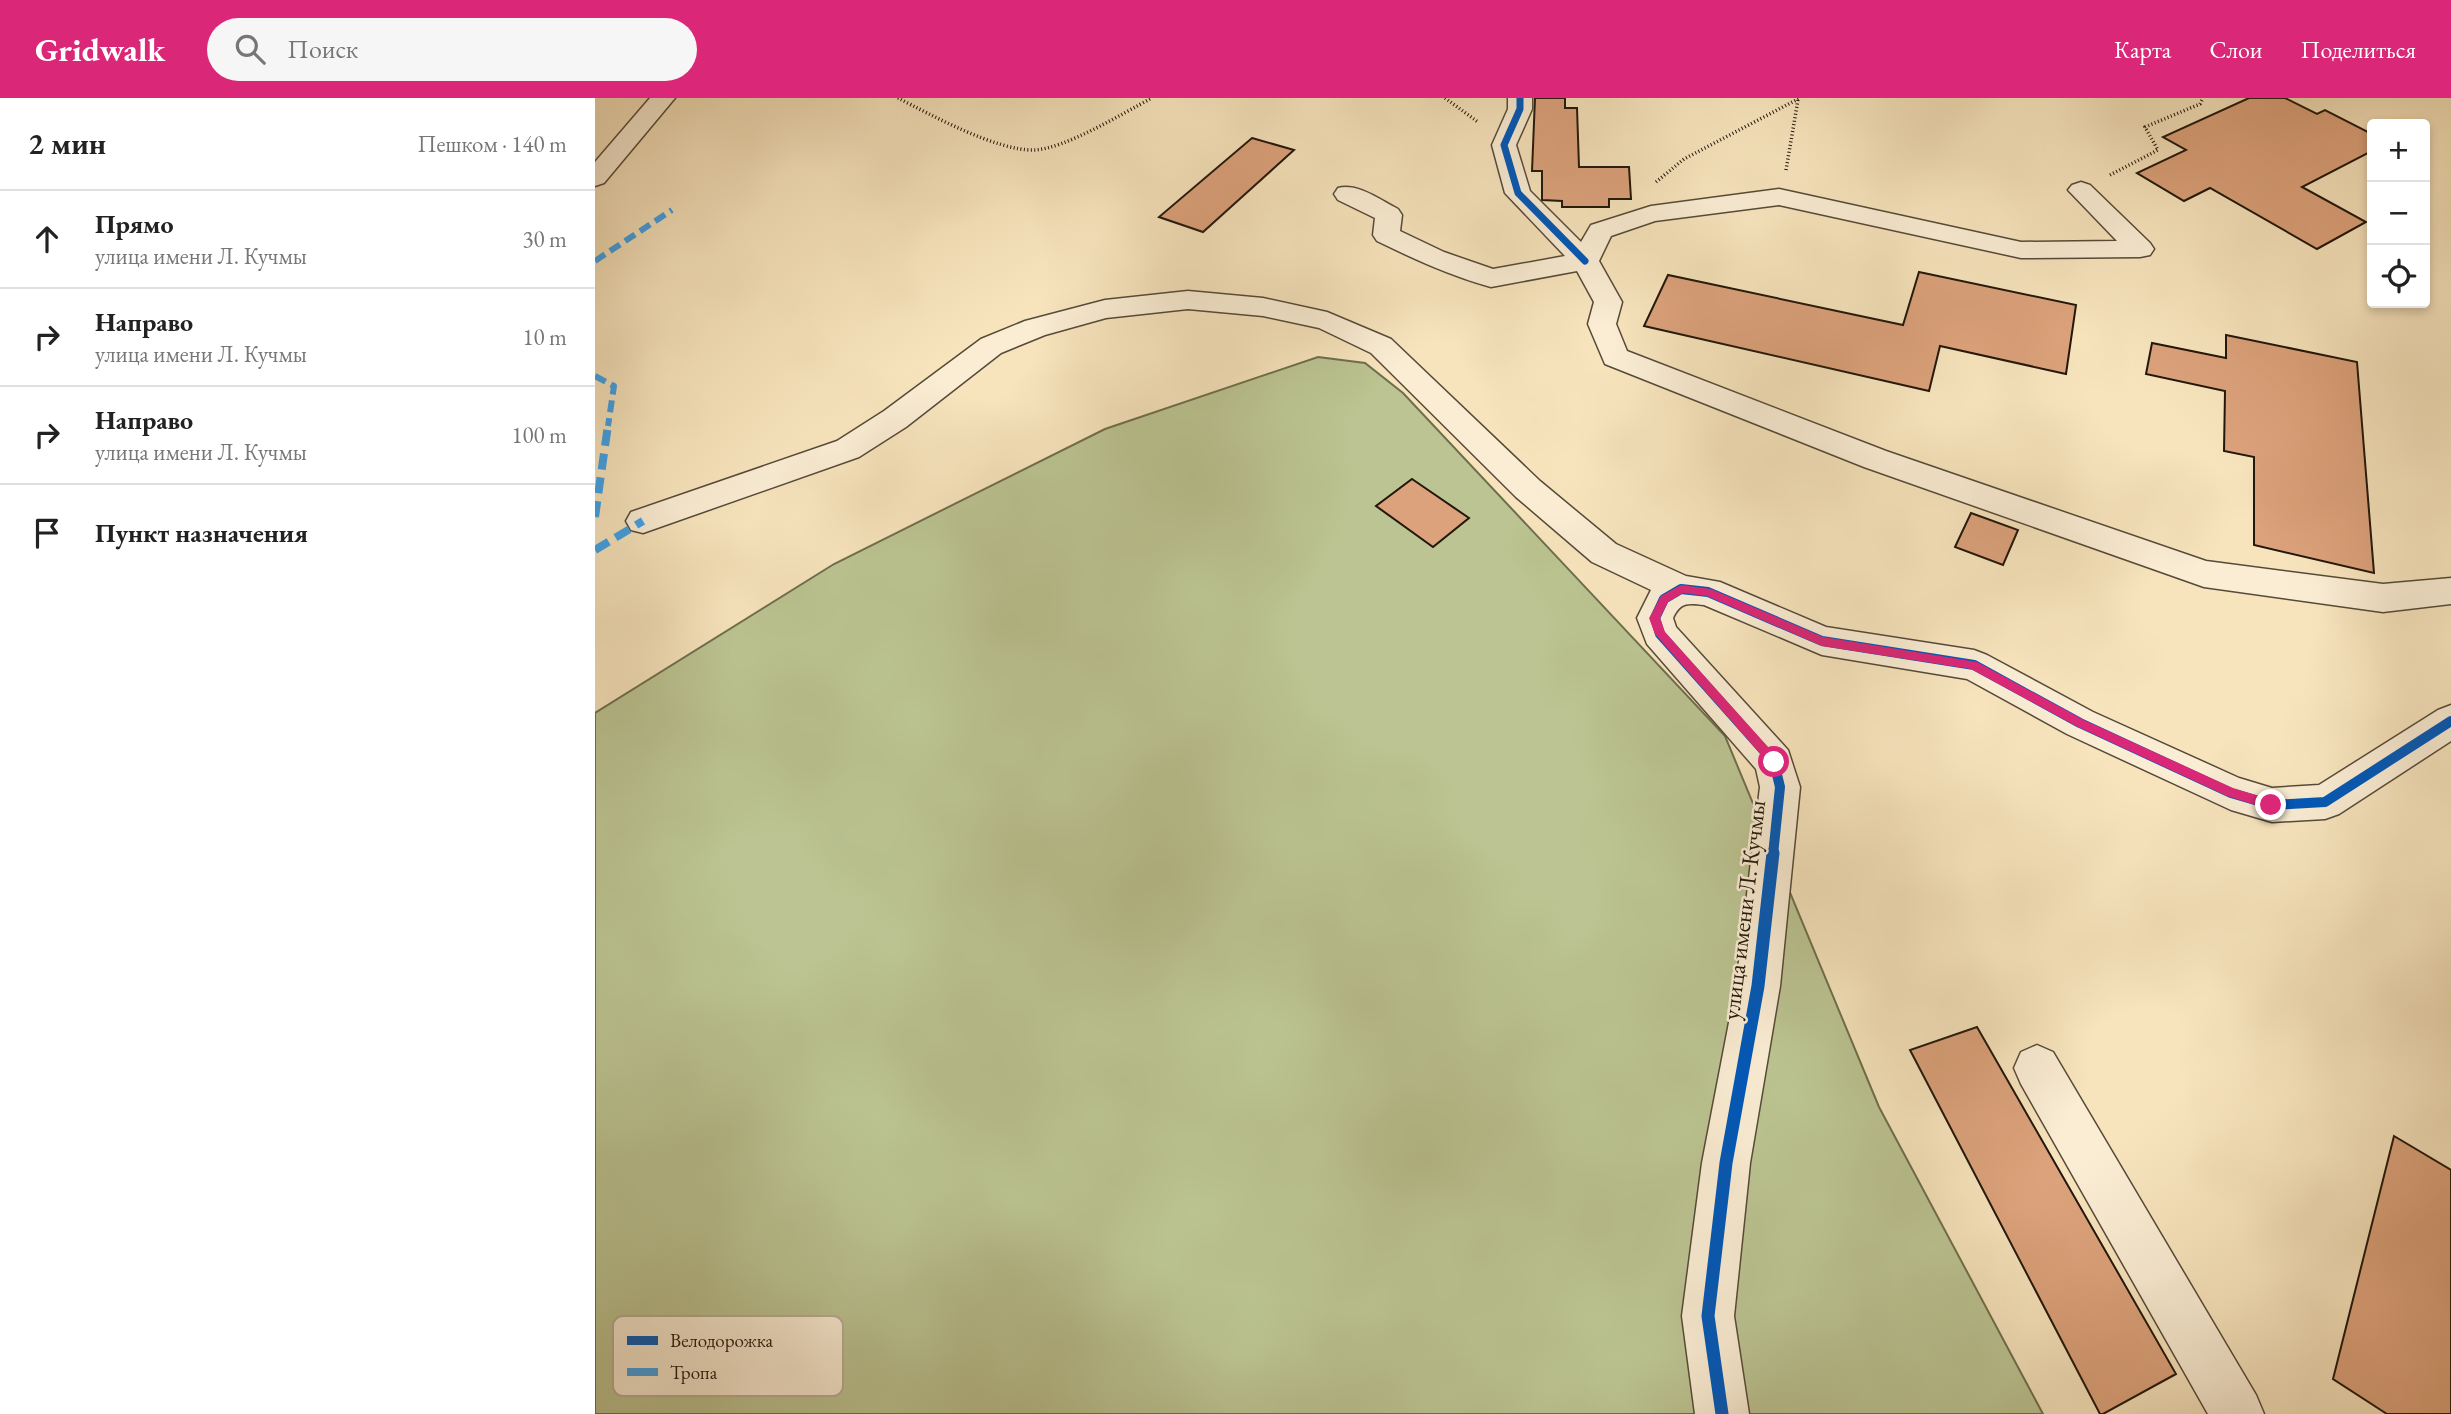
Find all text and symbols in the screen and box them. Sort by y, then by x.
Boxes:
search box [207,18,697,81]
text: Gridwalk [35,28,165,71]
icon: search [231,30,269,68]
text: Поиск [287,32,358,66]
text: Карта [2114,34,2171,65]
text: Слои [2209,34,2263,65]
text: Поделиться [2301,34,2416,65]
map controls [2367,119,2430,308]
button: + [2367,119,2430,182]
text: 2 мин [28,124,106,163]
text: Пешком · 140 m [418,129,567,159]
button: − [2367,182,2430,245]
text: Прямо [95,207,174,241]
icon: ahead [28,220,66,258]
text: 30 m [522,224,567,254]
text: улица имени Л. Кучмы [95,241,307,271]
button: locate [2367,245,2430,308]
text: Направо [95,305,193,339]
icon: right [28,318,66,356]
text: 10 m [522,322,567,352]
text: улица имени Л. Кучмы [95,339,307,369]
text: Направо [95,403,193,437]
icon: right [28,416,66,454]
text: 100 m [511,420,567,450]
text: улица имени Л. Кучмы [95,437,307,467]
icon: arrive [28,514,66,552]
text: Пункт назначения [95,516,308,550]
route start [1758,746,1789,777]
route end [2255,789,2286,820]
street label: улица имени Л. Кучмы [1715,798,1772,1022]
legend [613,1316,843,1396]
text: Велодорожка [670,1328,774,1353]
text: Тропа [670,1360,718,1385]

